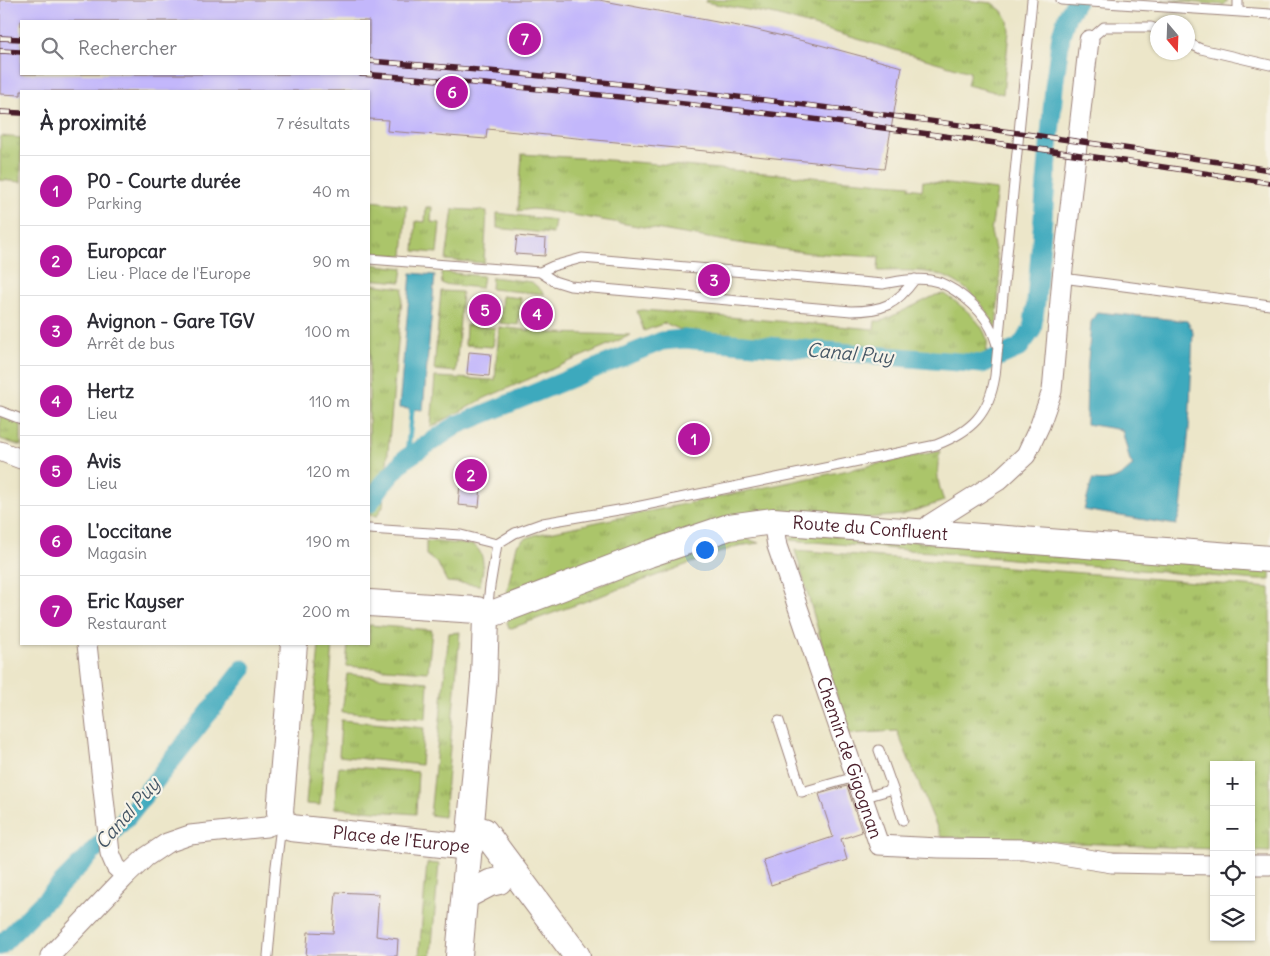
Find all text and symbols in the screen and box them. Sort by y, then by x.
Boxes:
north arrow [1150,15,1195,60]
search box [20,20,370,75]
pin: 7 [509,20,541,58]
icon: search [38,34,66,62]
text: Rechercher [78,36,177,60]
pin: 6 [436,73,468,111]
text: À proximité [40,109,147,136]
text: 7 résultats [276,113,350,133]
text: P0 - Courte durée [87,169,241,193]
text: 1 [53,181,59,201]
text: 40 m [312,181,350,201]
text: Parking [87,193,142,213]
text: Europcar [87,239,166,263]
text: 2 [52,251,60,271]
text: 90 m [312,251,350,271]
pin: 3 [698,261,730,299]
text: Lieu · Place de l'Europe [87,263,251,283]
pin: 5 [469,291,501,329]
pin: 4 [521,295,553,333]
text: Avignon - Gare TGV [87,309,255,333]
text: 3 [51,321,61,341]
text: 100 m [305,321,350,341]
text: Arrêt de bus [87,333,175,353]
water label: Canal Puy [806,337,896,369]
text: Hertz [87,379,134,403]
text: 4 [51,391,61,411]
text: 110 m [309,391,350,411]
text: Lieu [87,403,117,423]
pin: 1 [678,420,710,458]
text: Avis [87,449,121,473]
pin: 2 [455,456,487,494]
text: 5 [51,461,61,481]
text: 120 m [307,461,350,481]
text: Lieu [87,473,117,493]
street label: Route du Confluent [792,511,949,545]
text: L'occitane [87,519,172,543]
text: 6 [51,531,61,551]
text: 190 m [306,531,350,551]
your location [692,537,718,563]
text: Magasin [87,543,147,563]
text: Eric Kayser [87,589,184,613]
text: 7 [52,601,60,621]
text: 200 m [302,601,350,621]
text: Restaurant [87,613,167,633]
street label: Chemin de Gigognan [811,674,888,841]
map controls [1210,761,1255,941]
button: + [1210,761,1255,806]
water label: Canal Puy [89,771,165,854]
button: − [1210,806,1255,851]
street label: Place de l'Europe [331,820,471,858]
button: locate [1210,851,1255,896]
button: layers [1210,896,1255,941]

